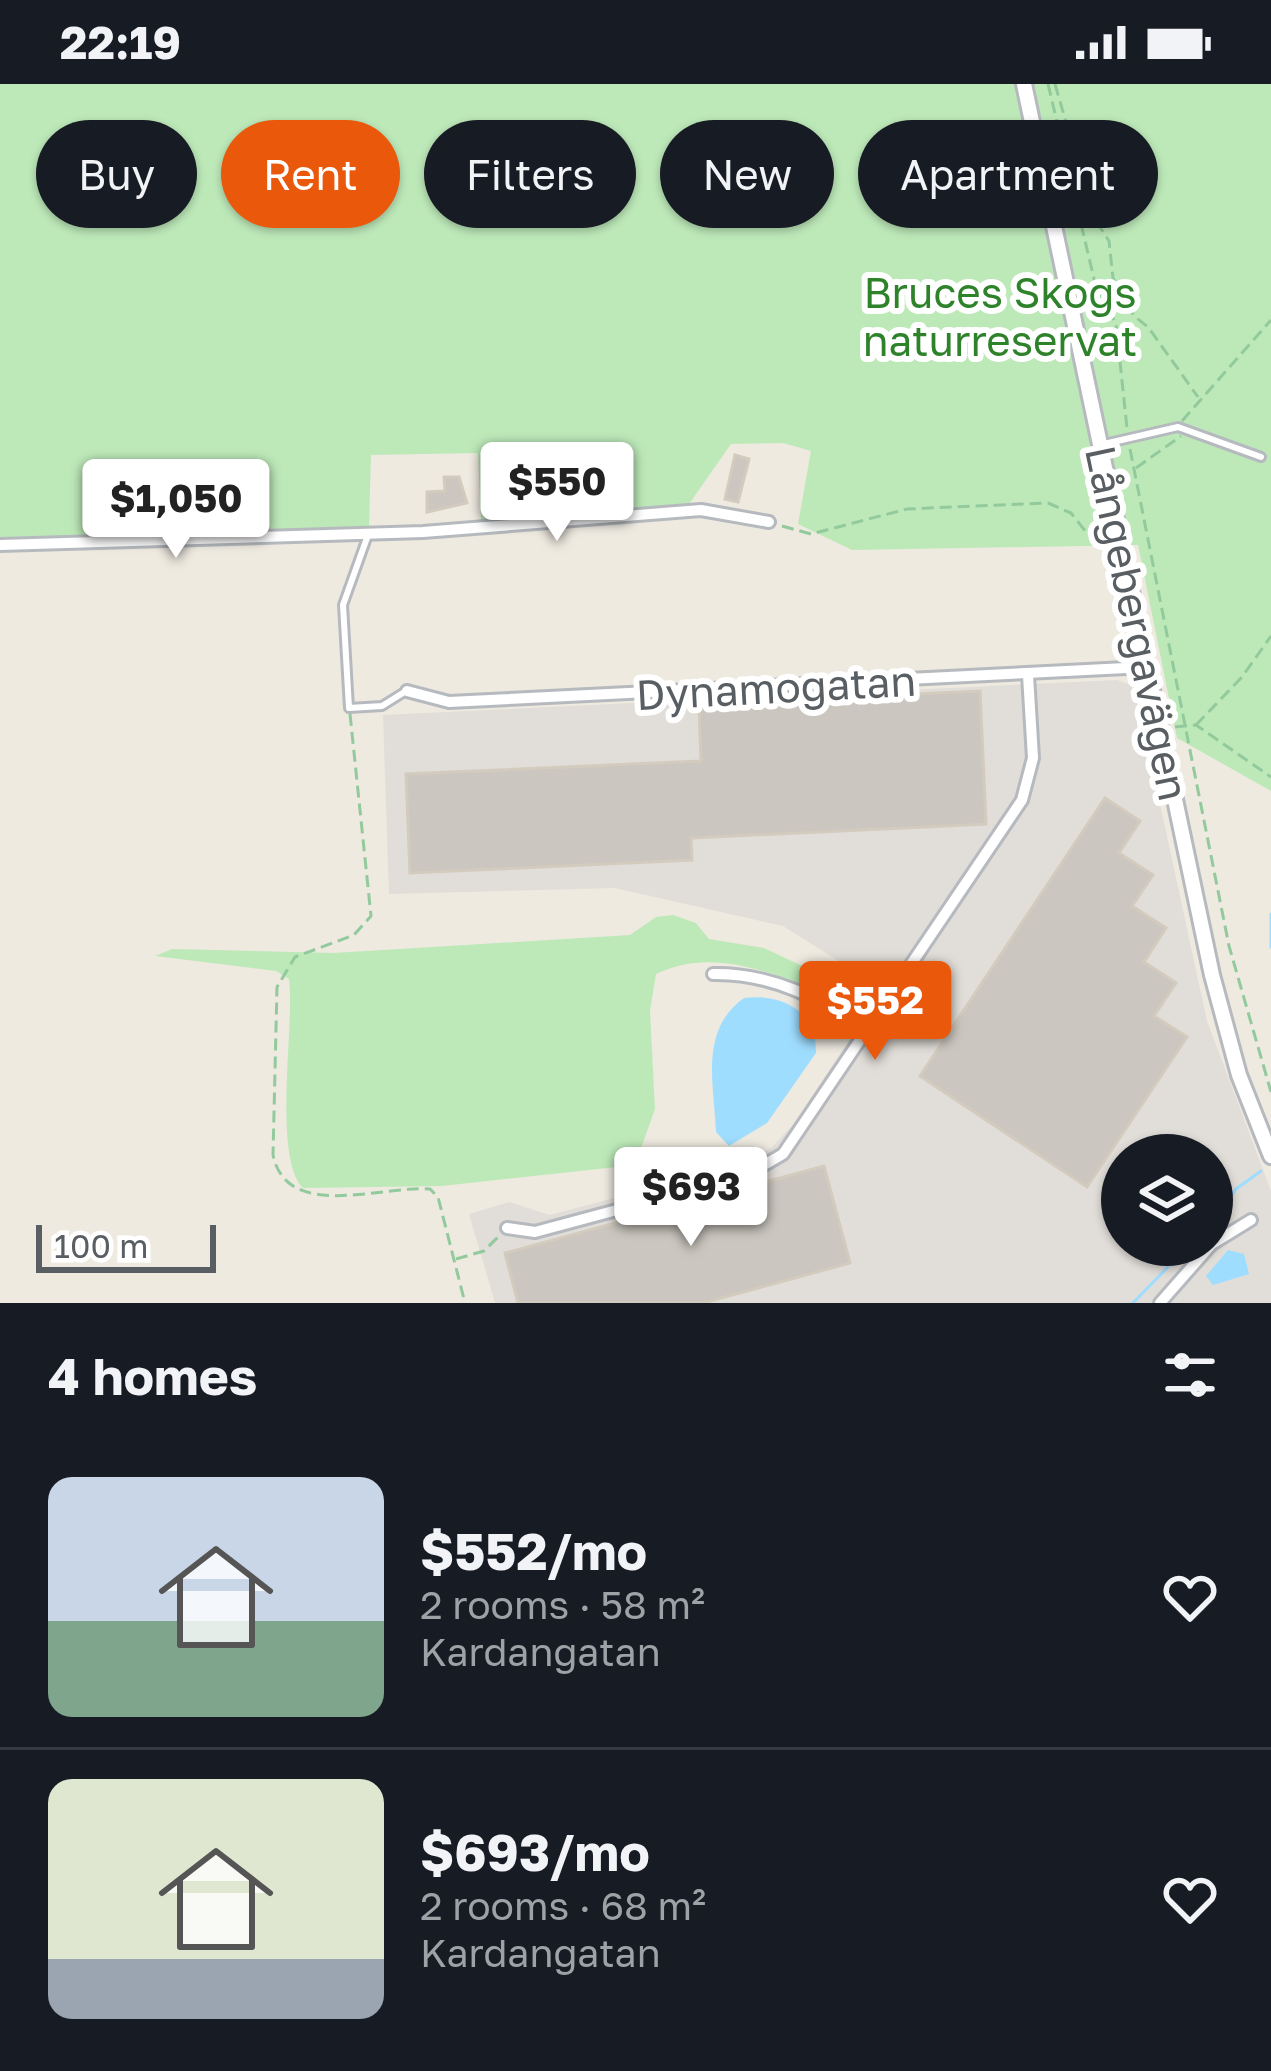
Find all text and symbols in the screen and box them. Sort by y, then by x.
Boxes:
text: 22:19 [60,15,181,69]
chip: Buy [36,120,197,228]
chip: Rent [221,120,400,228]
chip: Filters [424,120,636,228]
chip: New [660,120,834,228]
chip: Apartment [858,120,1158,228]
park label: Bruces Skogs naturreservat [863,267,1137,365]
street label: Långebergavägen [1076,441,1200,805]
pin: $550 [486,442,628,544]
text: $550 [507,457,607,504]
pin: $1,050 [78,459,274,561]
text: $1,050 [109,474,243,521]
street label: Dynamogatan [635,655,917,719]
pin: $552 [804,961,946,1063]
text: $552 [826,976,924,1023]
map controls [1101,1134,1233,1266]
button: layers [1101,1134,1233,1266]
pin: $693 [620,1147,762,1249]
text: $693 [641,1162,741,1209]
scale bar [36,1219,216,1272]
text: 100 m [54,1226,148,1265]
icon: filters [1157,1342,1223,1408]
text: 4 homes [48,1345,257,1406]
text: $552/mo [420,1520,647,1581]
icon: home [144,1525,288,1669]
icon: heart [1157,1564,1223,1630]
text: 2 rooms · 58 m² [420,1581,705,1628]
text: Kardangatan [420,1628,661,1675]
text: $693/mo [420,1821,650,1882]
icon: home [144,1827,288,1971]
icon: heart [1157,1866,1223,1932]
text: 2 rooms · 68 m² [420,1882,706,1929]
text: Kardangatan [420,1929,661,1976]

